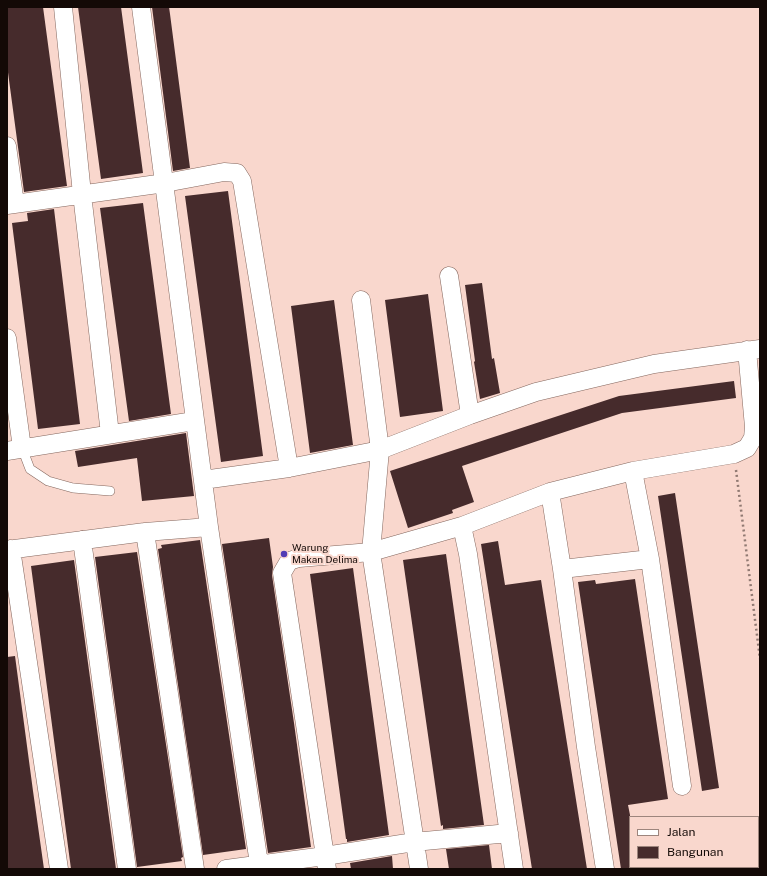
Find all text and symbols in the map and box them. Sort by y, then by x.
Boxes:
place label: Warung Makan Delima [292,542,358,566]
marker: Warung Makan Delima [279,549,289,559]
legend [629,816,759,868]
text: Jalan [667,825,695,839]
text: Bangunan [667,845,723,859]

